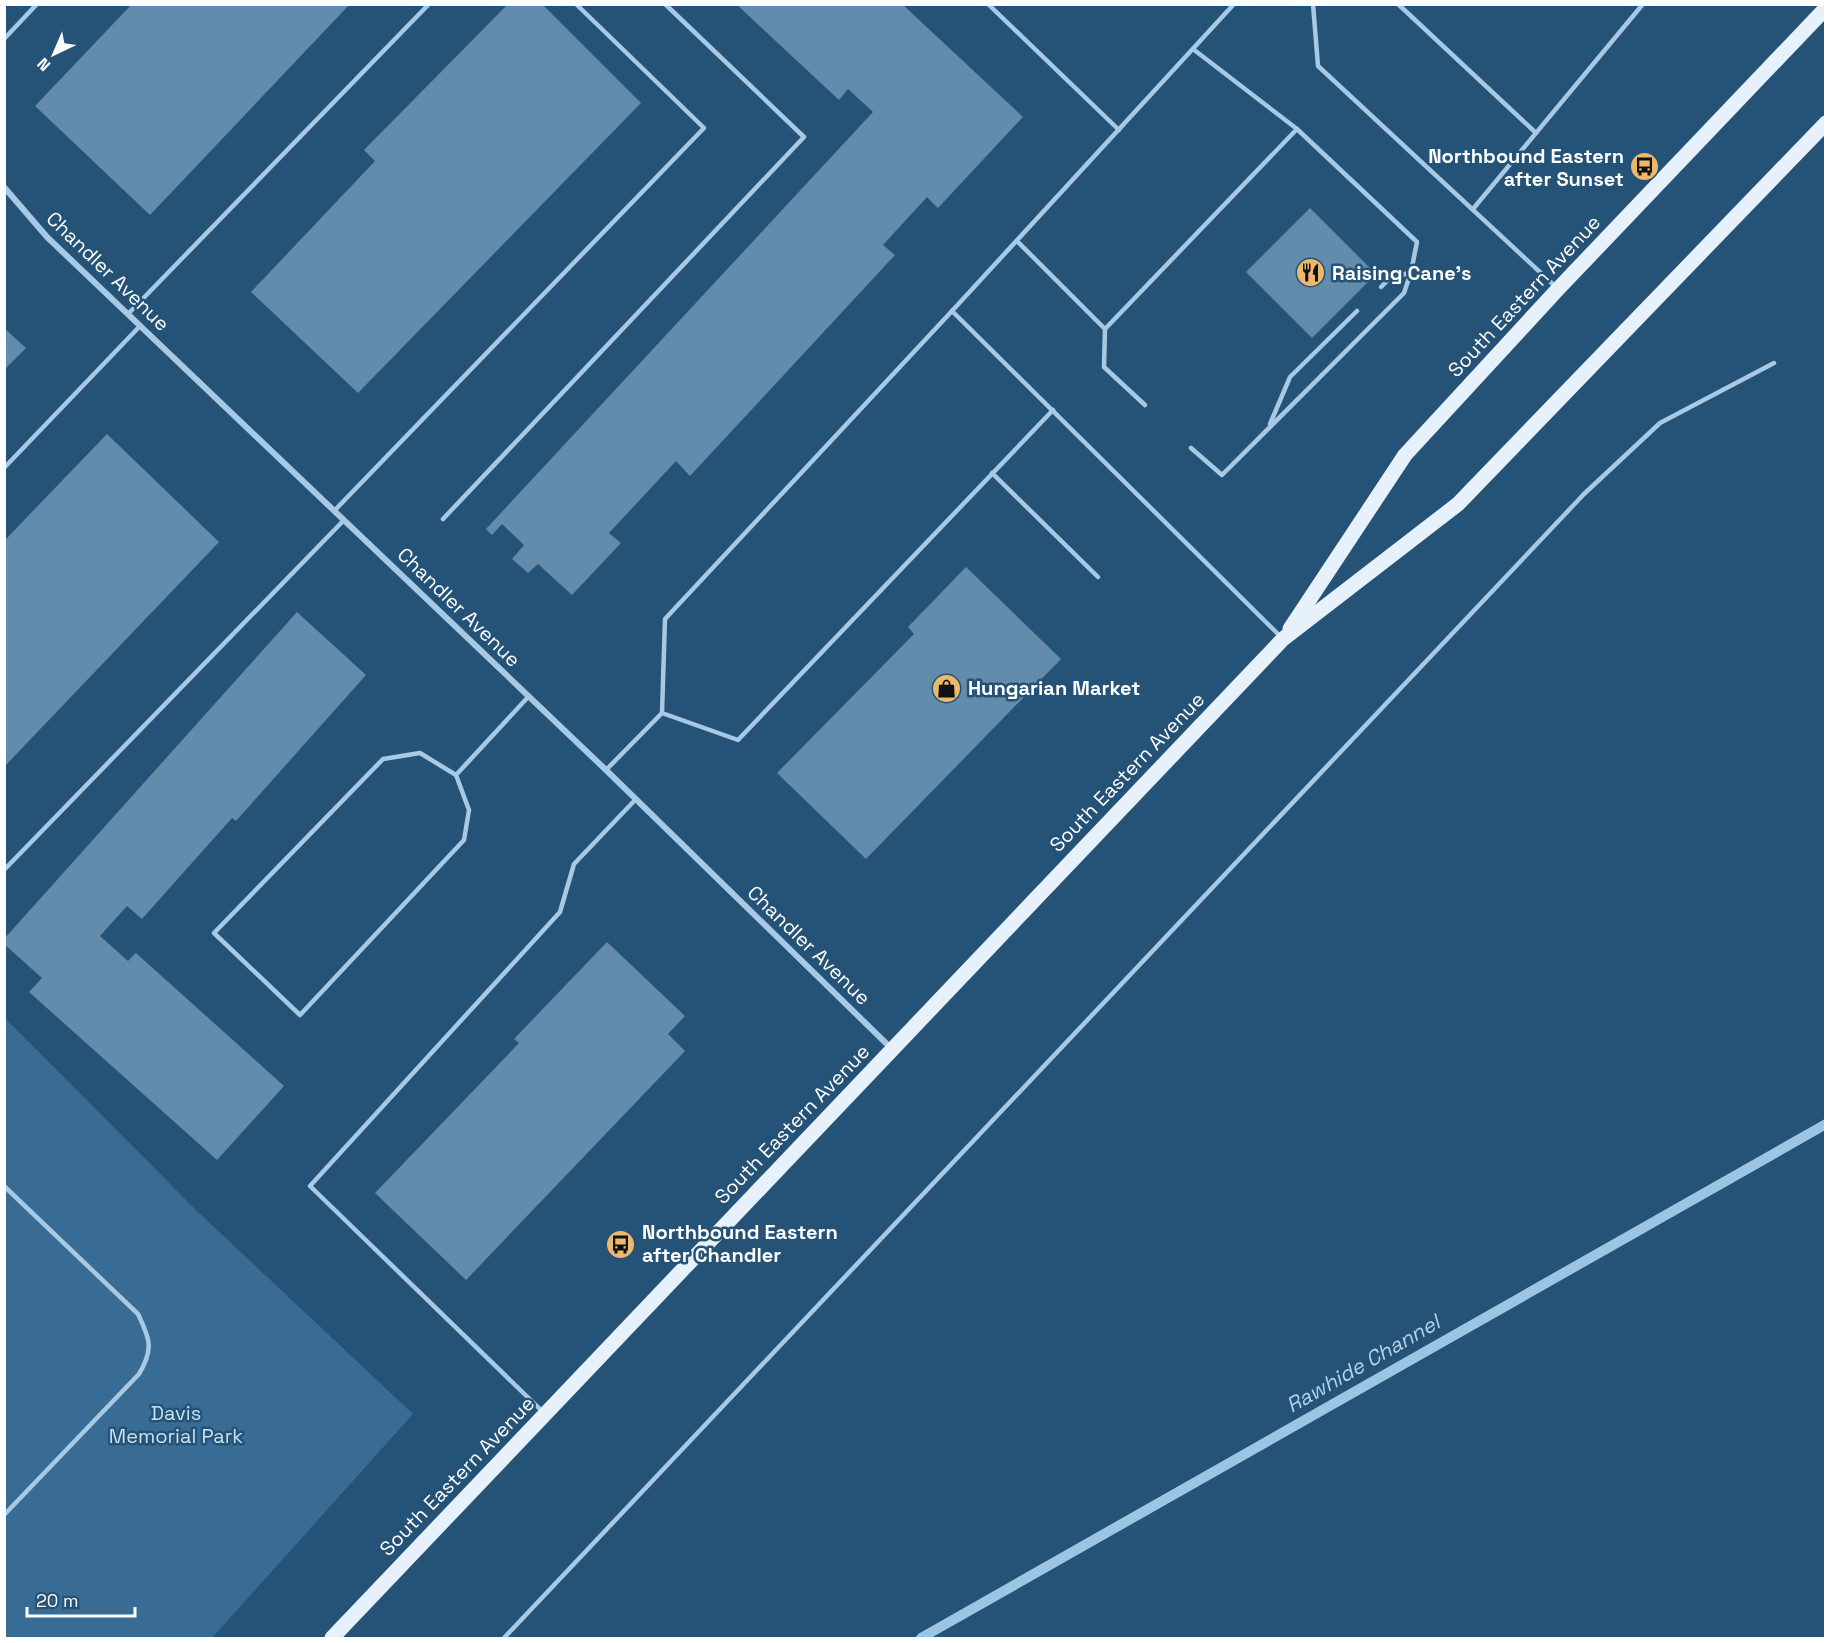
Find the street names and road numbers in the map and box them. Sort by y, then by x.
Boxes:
street label: Chandler Avenue [41,206,175,336]
street label: South Eastern Avenue [1442,209,1606,383]
street label: Chandler Avenue [392,542,526,672]
street label: South Eastern Avenue [1044,687,1210,857]
street label: Chandler Avenue [742,880,876,1010]
street label: South Eastern Avenue [709,1039,875,1209]
street label: South Eastern Avenue [374,1391,540,1561]

